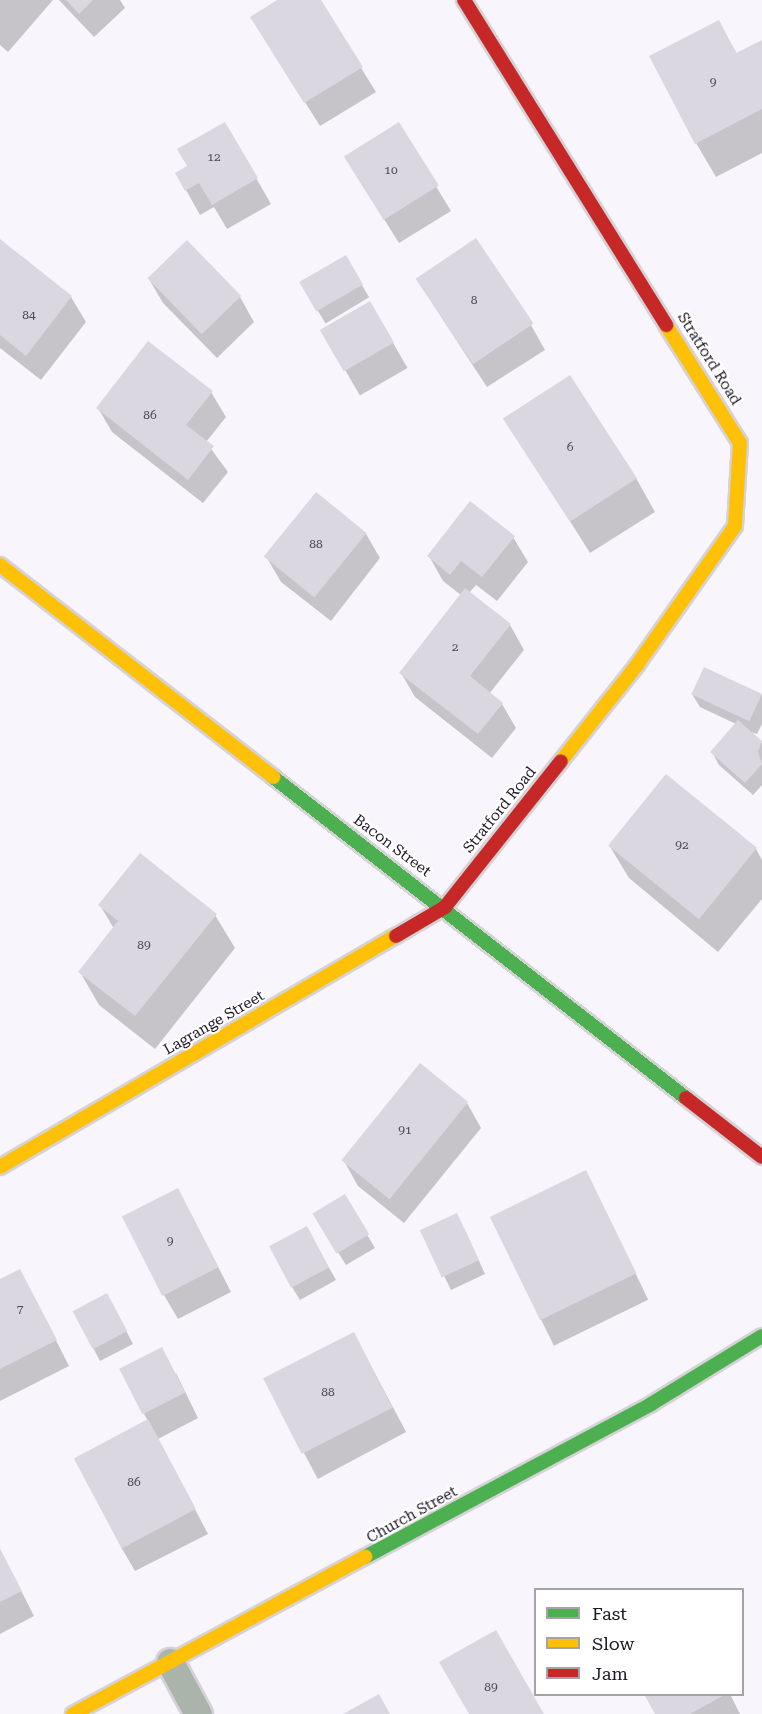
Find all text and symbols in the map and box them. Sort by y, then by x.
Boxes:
house number: 9 [710,76,716,90]
house number: 12 [207,151,221,165]
house number: 10 [384,164,398,178]
house number: 8 [471,294,477,308]
house number: 84 [22,309,36,323]
street label: Stratford Road [673,309,745,409]
house number: 86 [143,409,157,423]
house number: 6 [567,441,573,455]
house number: 88 [309,538,323,552]
house number: 2 [452,641,458,655]
street label: Stratford Road [460,763,540,857]
street label: Bacon Street [350,811,434,881]
house number: 92 [675,839,689,853]
house number: 89 [137,939,151,953]
street label: Lagrange Street [161,987,267,1059]
house number: 91 [398,1124,412,1138]
house number: 9 [167,1235,173,1249]
house number: 7 [17,1303,23,1317]
house number: 88 [321,1386,335,1400]
house number: 86 [127,1476,141,1490]
street label: Church Street [364,1483,460,1547]
legend [534,1588,744,1696]
text: Fast [592,1603,627,1624]
text: Slow [592,1633,634,1654]
text: Jam [592,1663,628,1684]
house number: 89 [484,1681,498,1695]

